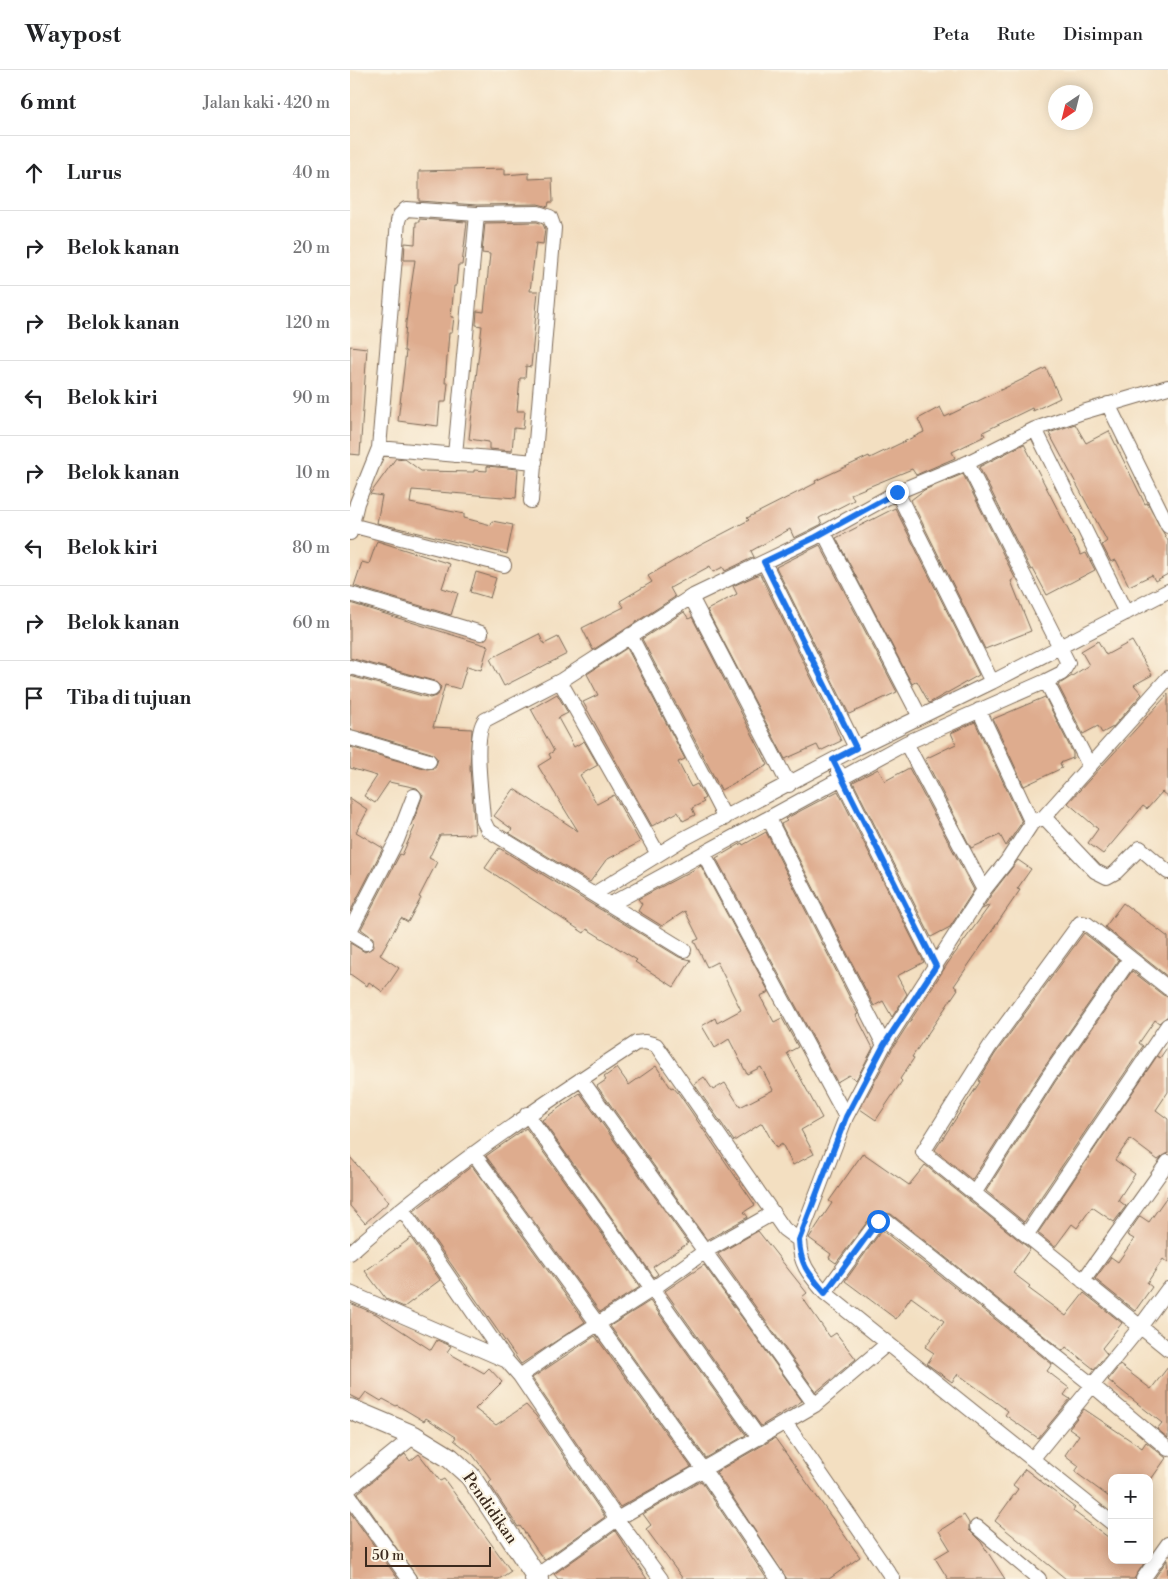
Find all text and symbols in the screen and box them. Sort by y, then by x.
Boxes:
text: Waypost [25,20,121,50]
text: Peta [933,23,969,46]
text: Rute [997,23,1035,46]
text: Disimpan [1063,23,1143,46]
north arrow [1048,85,1093,130]
text: 6 mnt [20,90,76,116]
text: Jalan kaki · 420 m [203,93,330,113]
icon: ahead [20,159,48,187]
text: Lurus [67,161,122,185]
text: 40 m [293,163,330,183]
icon: right [20,234,48,262]
text: Belok kanan [67,236,180,260]
text: 20 m [293,238,330,258]
icon: right [20,309,48,337]
text: Belok kanan [67,311,180,335]
text: 120 m [286,313,330,333]
icon: left [20,384,48,412]
text: Belok kiri [67,386,157,410]
text: 90 m [292,388,330,408]
icon: right [20,459,48,487]
text: Belok kanan [67,461,180,485]
text: 10 m [296,463,330,483]
route end [886,481,909,504]
icon: left [20,534,48,562]
text: Belok kiri [67,536,157,560]
text: 80 m [292,538,330,558]
icon: right [20,609,48,637]
text: Belok kanan [67,611,180,635]
text: 60 m [292,613,330,633]
icon: arrive [20,684,48,712]
text: Tiba di tujuan [67,686,191,710]
route start [867,1210,890,1233]
street label: Pendidikan [458,1468,522,1548]
map controls [1108,1474,1153,1564]
button: + [1108,1474,1153,1519]
button: − [1108,1519,1153,1564]
scale bar [365,1544,491,1567]
text: 50 m [372,1547,404,1565]

